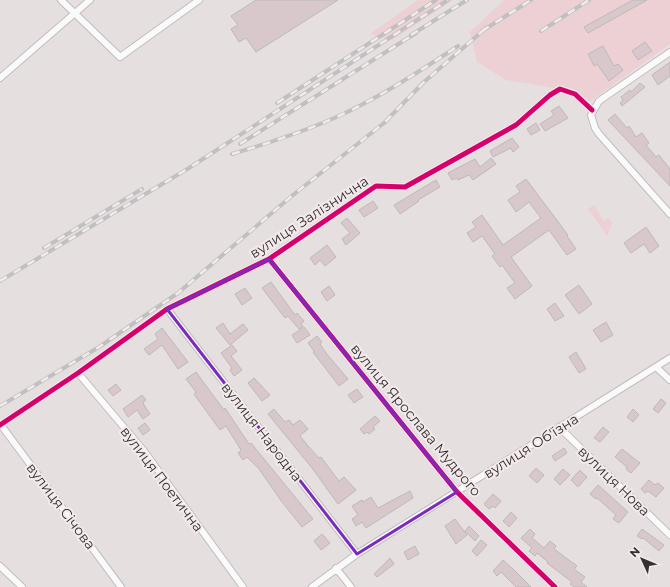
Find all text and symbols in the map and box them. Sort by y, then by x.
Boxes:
street label: вулиця Залізнична [246,172,372,262]
street label: вулиця Ярослава Мудрого [347,340,485,500]
street label: вулиця Народна [218,379,306,485]
street label: вулиця Об'їзна [480,410,582,482]
street label: вулиця Поетична [117,423,207,535]
street label: вулиця Нова [574,442,654,520]
street label: вулиця Січова [23,459,99,553]
north arrow [622,539,662,579]
text: N [627,544,643,560]

